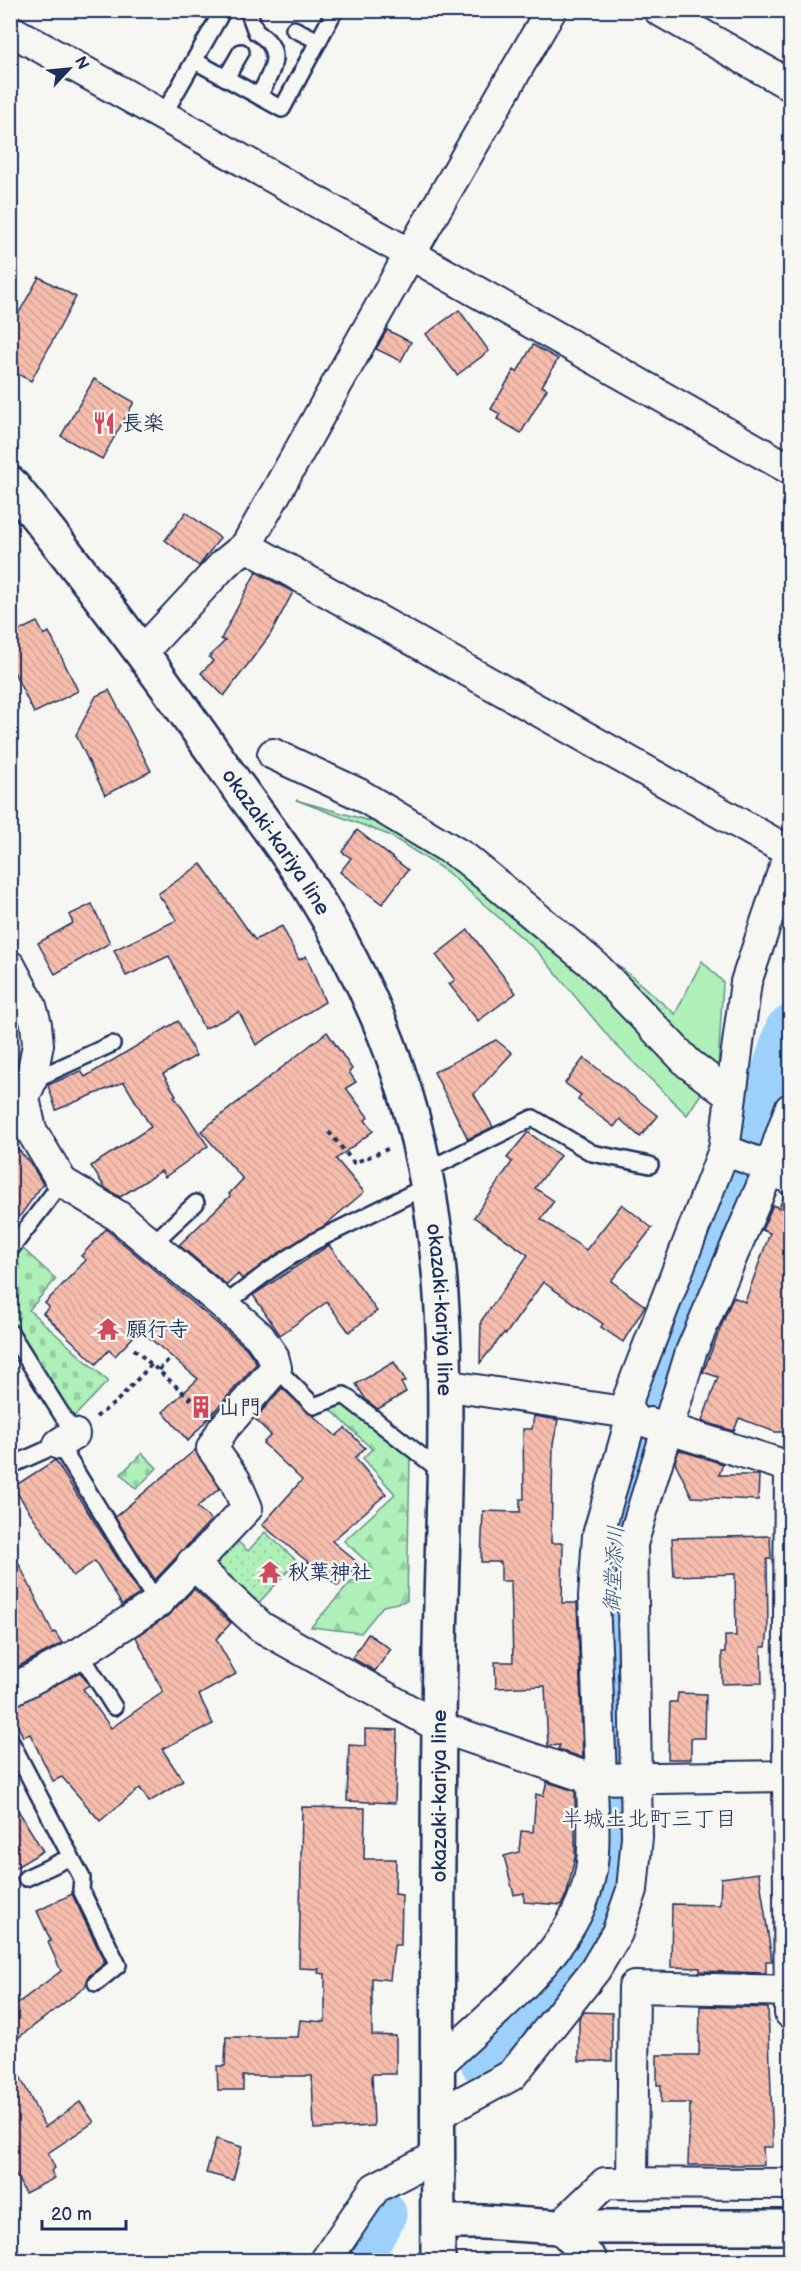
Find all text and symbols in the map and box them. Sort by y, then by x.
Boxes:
north arrow [39,39,99,99]
text: N [70,54,92,73]
restaurant icon: 長楽 [91,410,117,436]
place label: 長楽 [122,411,164,436]
street label: okazaki-kariya line [216,764,335,920]
street label: okazaki-kariya line [421,1222,457,1396]
temple icon: 願行寺 [95,1316,121,1342]
place label: 願行寺 [126,1317,189,1342]
building icon: 山門 [188,1394,214,1420]
place label: 山門 [219,1395,261,1420]
water label: 御堂添川 [599,1524,630,1614]
temple icon: 秋葉神社 [257,1559,283,1585]
place label: 秋葉神社 [288,1560,372,1585]
street label: okazaki-kariya line [427,1710,452,1883]
district label: 半城土北町三丁目 [561,1806,737,1833]
scale bar [42,2193,126,2231]
text: 20 m [51,2204,92,2225]

